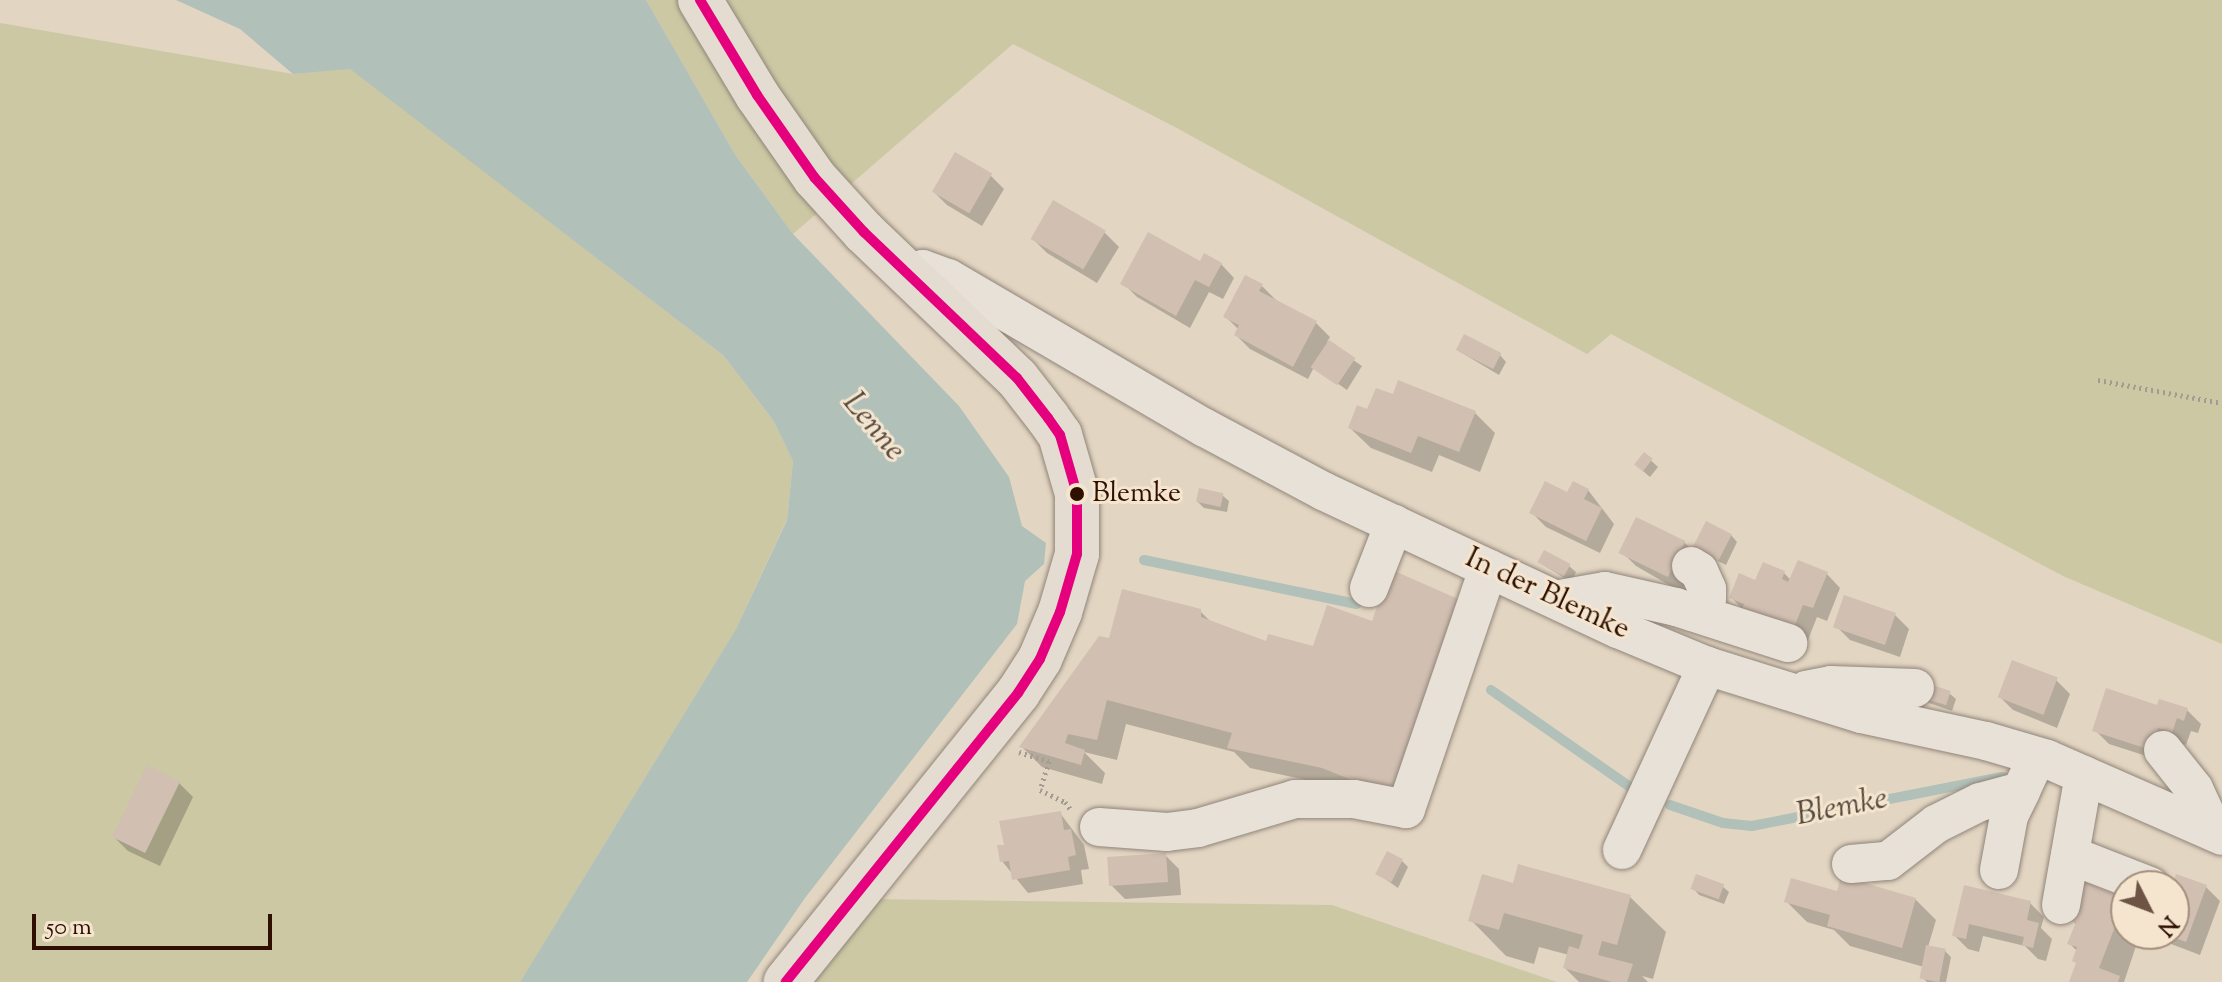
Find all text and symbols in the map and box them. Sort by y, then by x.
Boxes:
water label: Lenne [833,385,913,469]
place label: Blemke [1092,477,1181,511]
marker: Blemke [1069,486,1085,502]
street label: In der Blemke [1459,541,1635,649]
water label: Blemke [1793,780,1891,836]
north arrow [2110,870,2190,950]
scale bar [36,898,276,948]
text: N [2149,907,2184,942]
text: 50 m [46,911,92,945]

